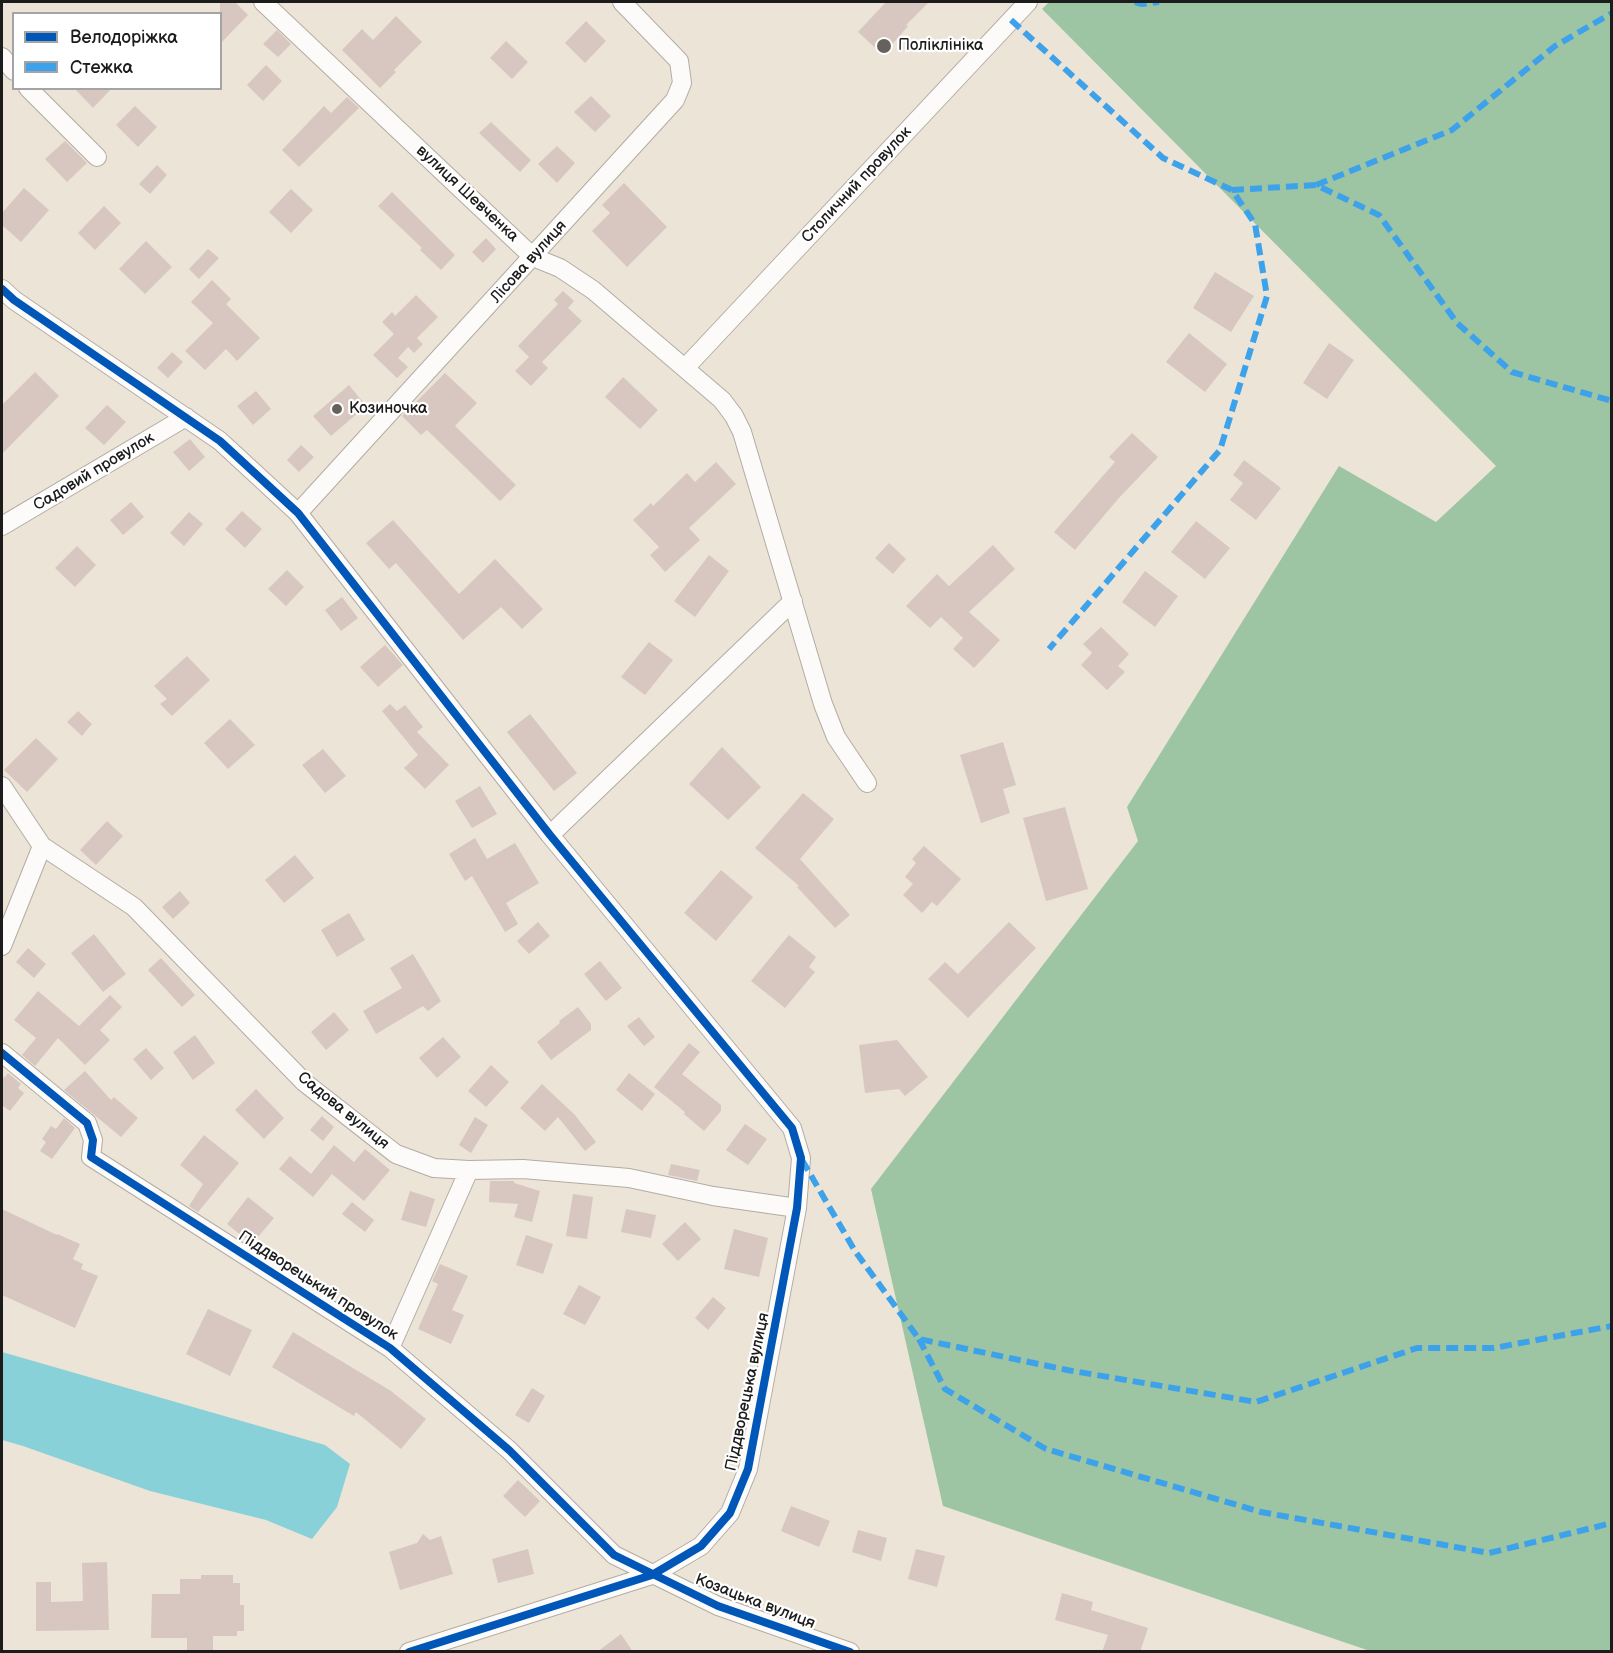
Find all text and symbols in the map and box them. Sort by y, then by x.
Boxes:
legend [12,12,222,90]
text: Велодоріжка [70,27,178,48]
place label: Поліклініка [898,36,983,56]
marker: Поліклініка [875,37,893,55]
text: Стежка [70,57,133,78]
street label: Столичний провулок [798,123,916,247]
street label: вулиця Шевченка [412,142,522,246]
street label: Лісова вулиця [487,217,571,307]
place label: Козиночка [349,399,428,419]
marker: Козиночка [330,402,344,416]
street label: Садовий провулок [30,428,158,516]
street label: Садова вулиця [293,1068,393,1154]
street label: Піддворецький провулок [235,1227,401,1345]
street label: Піддворецька вулиця [722,1311,774,1473]
street label: Козацька вулиця [692,1570,818,1634]

